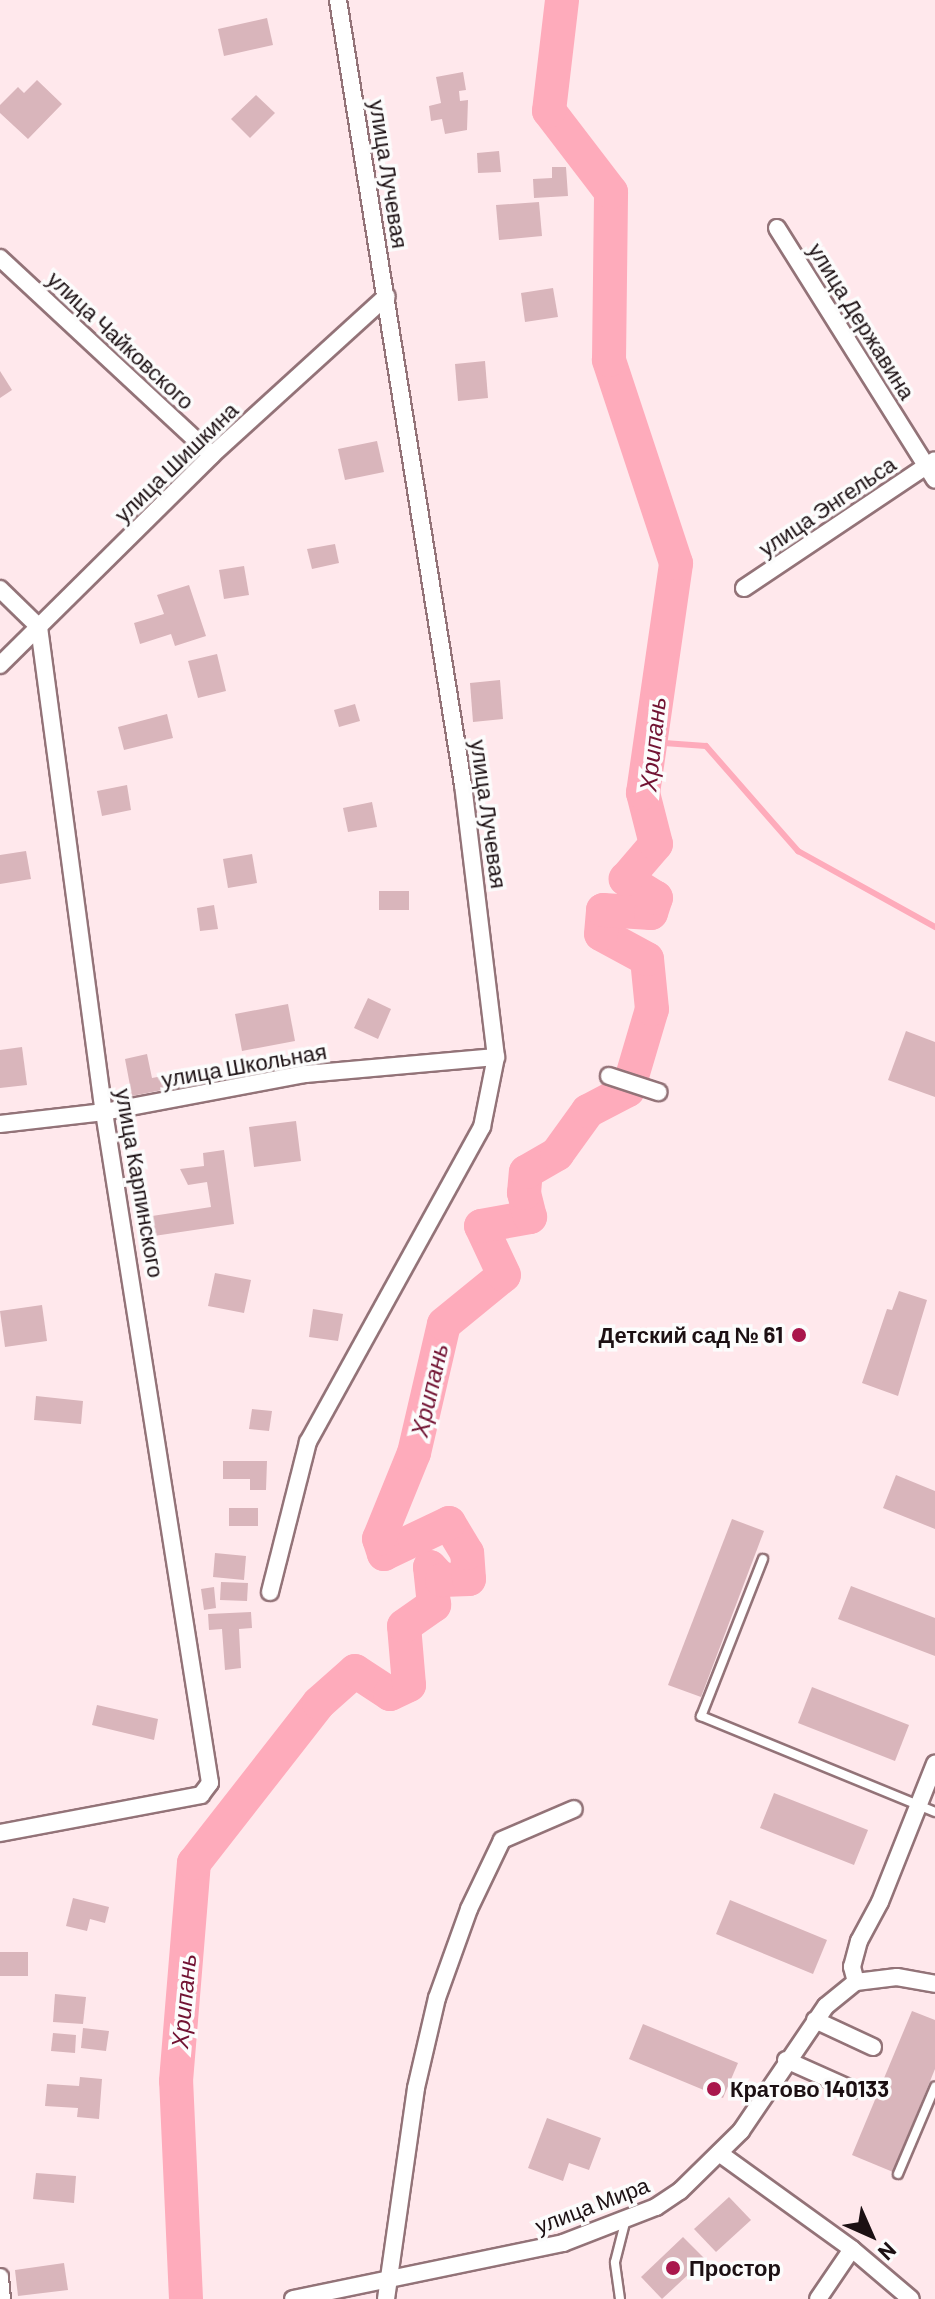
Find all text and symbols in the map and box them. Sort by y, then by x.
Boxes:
street label: улица Лучевая [364,98,414,250]
street label: улица Державина [803,238,921,404]
street label: улица Чайковского [42,265,200,415]
street label: улица Шишкина [109,396,243,528]
street label: улица Энгельса [754,450,900,562]
water label: Хрипань [633,695,671,793]
street label: улица Лучевая [466,738,512,890]
street label: улица Школьная [159,1037,329,1093]
street label: улица Карпинского [110,1086,170,1280]
place label: Детский сад № 61 [598,1322,783,1348]
marker: Детский сад № 61 [790,1326,808,1344]
water label: Хрипань [404,1340,454,1440]
water label: Хрипань [165,1952,201,2050]
place label: Кратово 140133 [730,2076,889,2102]
marker: Кратово 140133 [705,2080,723,2098]
street label: улица Мира [531,2171,653,2239]
north arrow [831,2195,911,2275]
text: N [874,2238,902,2266]
place label: Простор [689,2255,781,2281]
marker: Простор [664,2259,682,2277]

